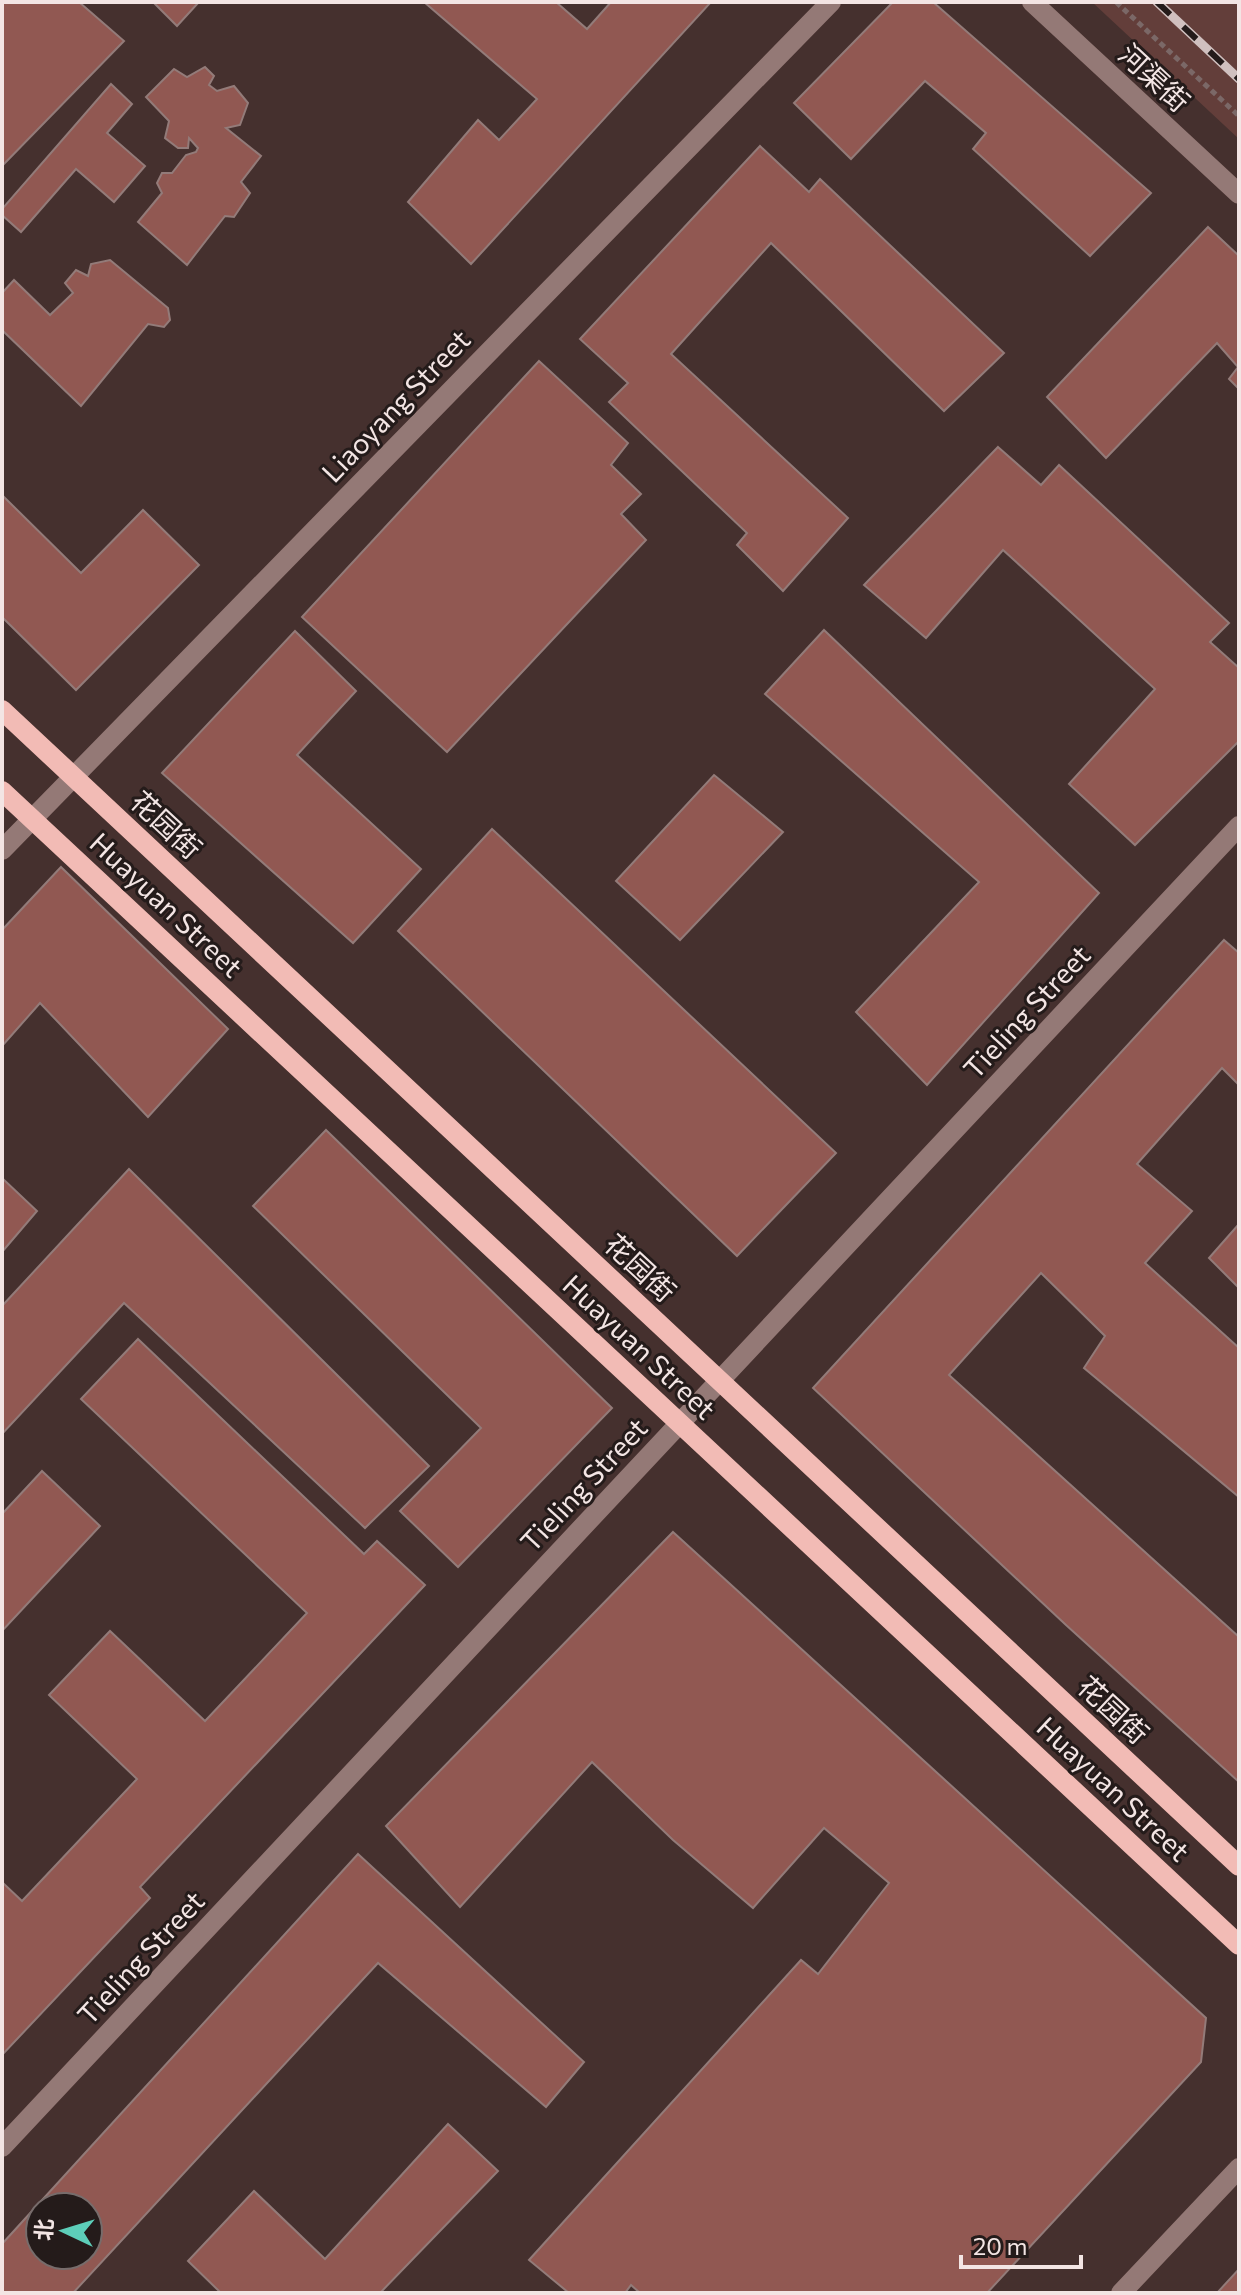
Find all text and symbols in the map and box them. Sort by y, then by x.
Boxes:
street label: 河渠街 [1112,36,1197,118]
street label: Liaoyang Street [314,322,477,489]
street label: 花园街 [124,783,209,865]
street label: Huayuan Street [83,825,250,984]
street label: Tieling Street [956,938,1097,1085]
street label: 花园街 [598,1226,683,1308]
street label: Huayuan Street [556,1267,723,1426]
street label: Tieling Street [513,1411,654,1558]
street label: 花园街 [1071,1668,1156,1750]
street label: Huayuan Street [1030,1709,1197,1868]
street label: Tieling Street [70,1884,211,2031]
north arrow [24,2191,104,2271]
text: 北 [29,2218,58,2241]
scale bar [961,2219,1081,2269]
text: 20 m [973,2231,1027,2260]

